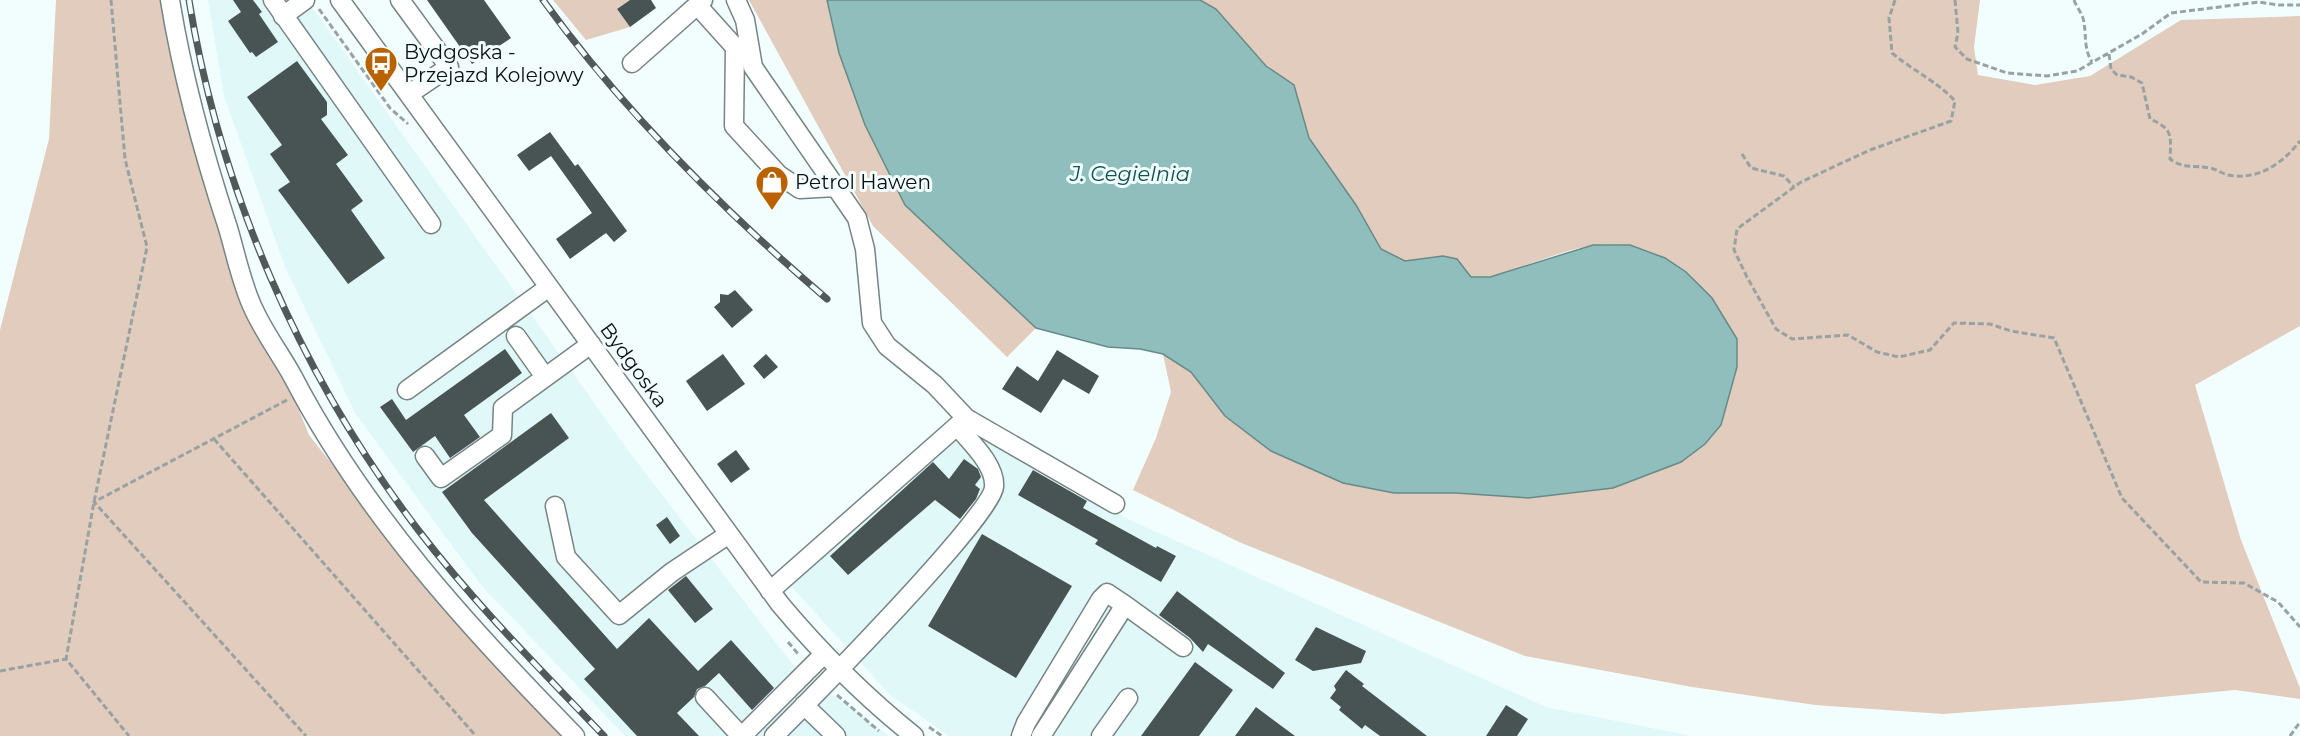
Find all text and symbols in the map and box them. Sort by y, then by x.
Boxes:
place label: Bydgoska - Przejazd Kolejowy [404,40,584,87]
bus stop icon: Bydgoska - Przejazd Kolejowy [363,45,399,92]
water label: J. Cegielnia [1069,161,1190,186]
shop icon: Petrol Hawen [754,164,790,211]
place label: Petrol Hawen [795,170,931,194]
street label: Bydgoska [595,318,673,412]

